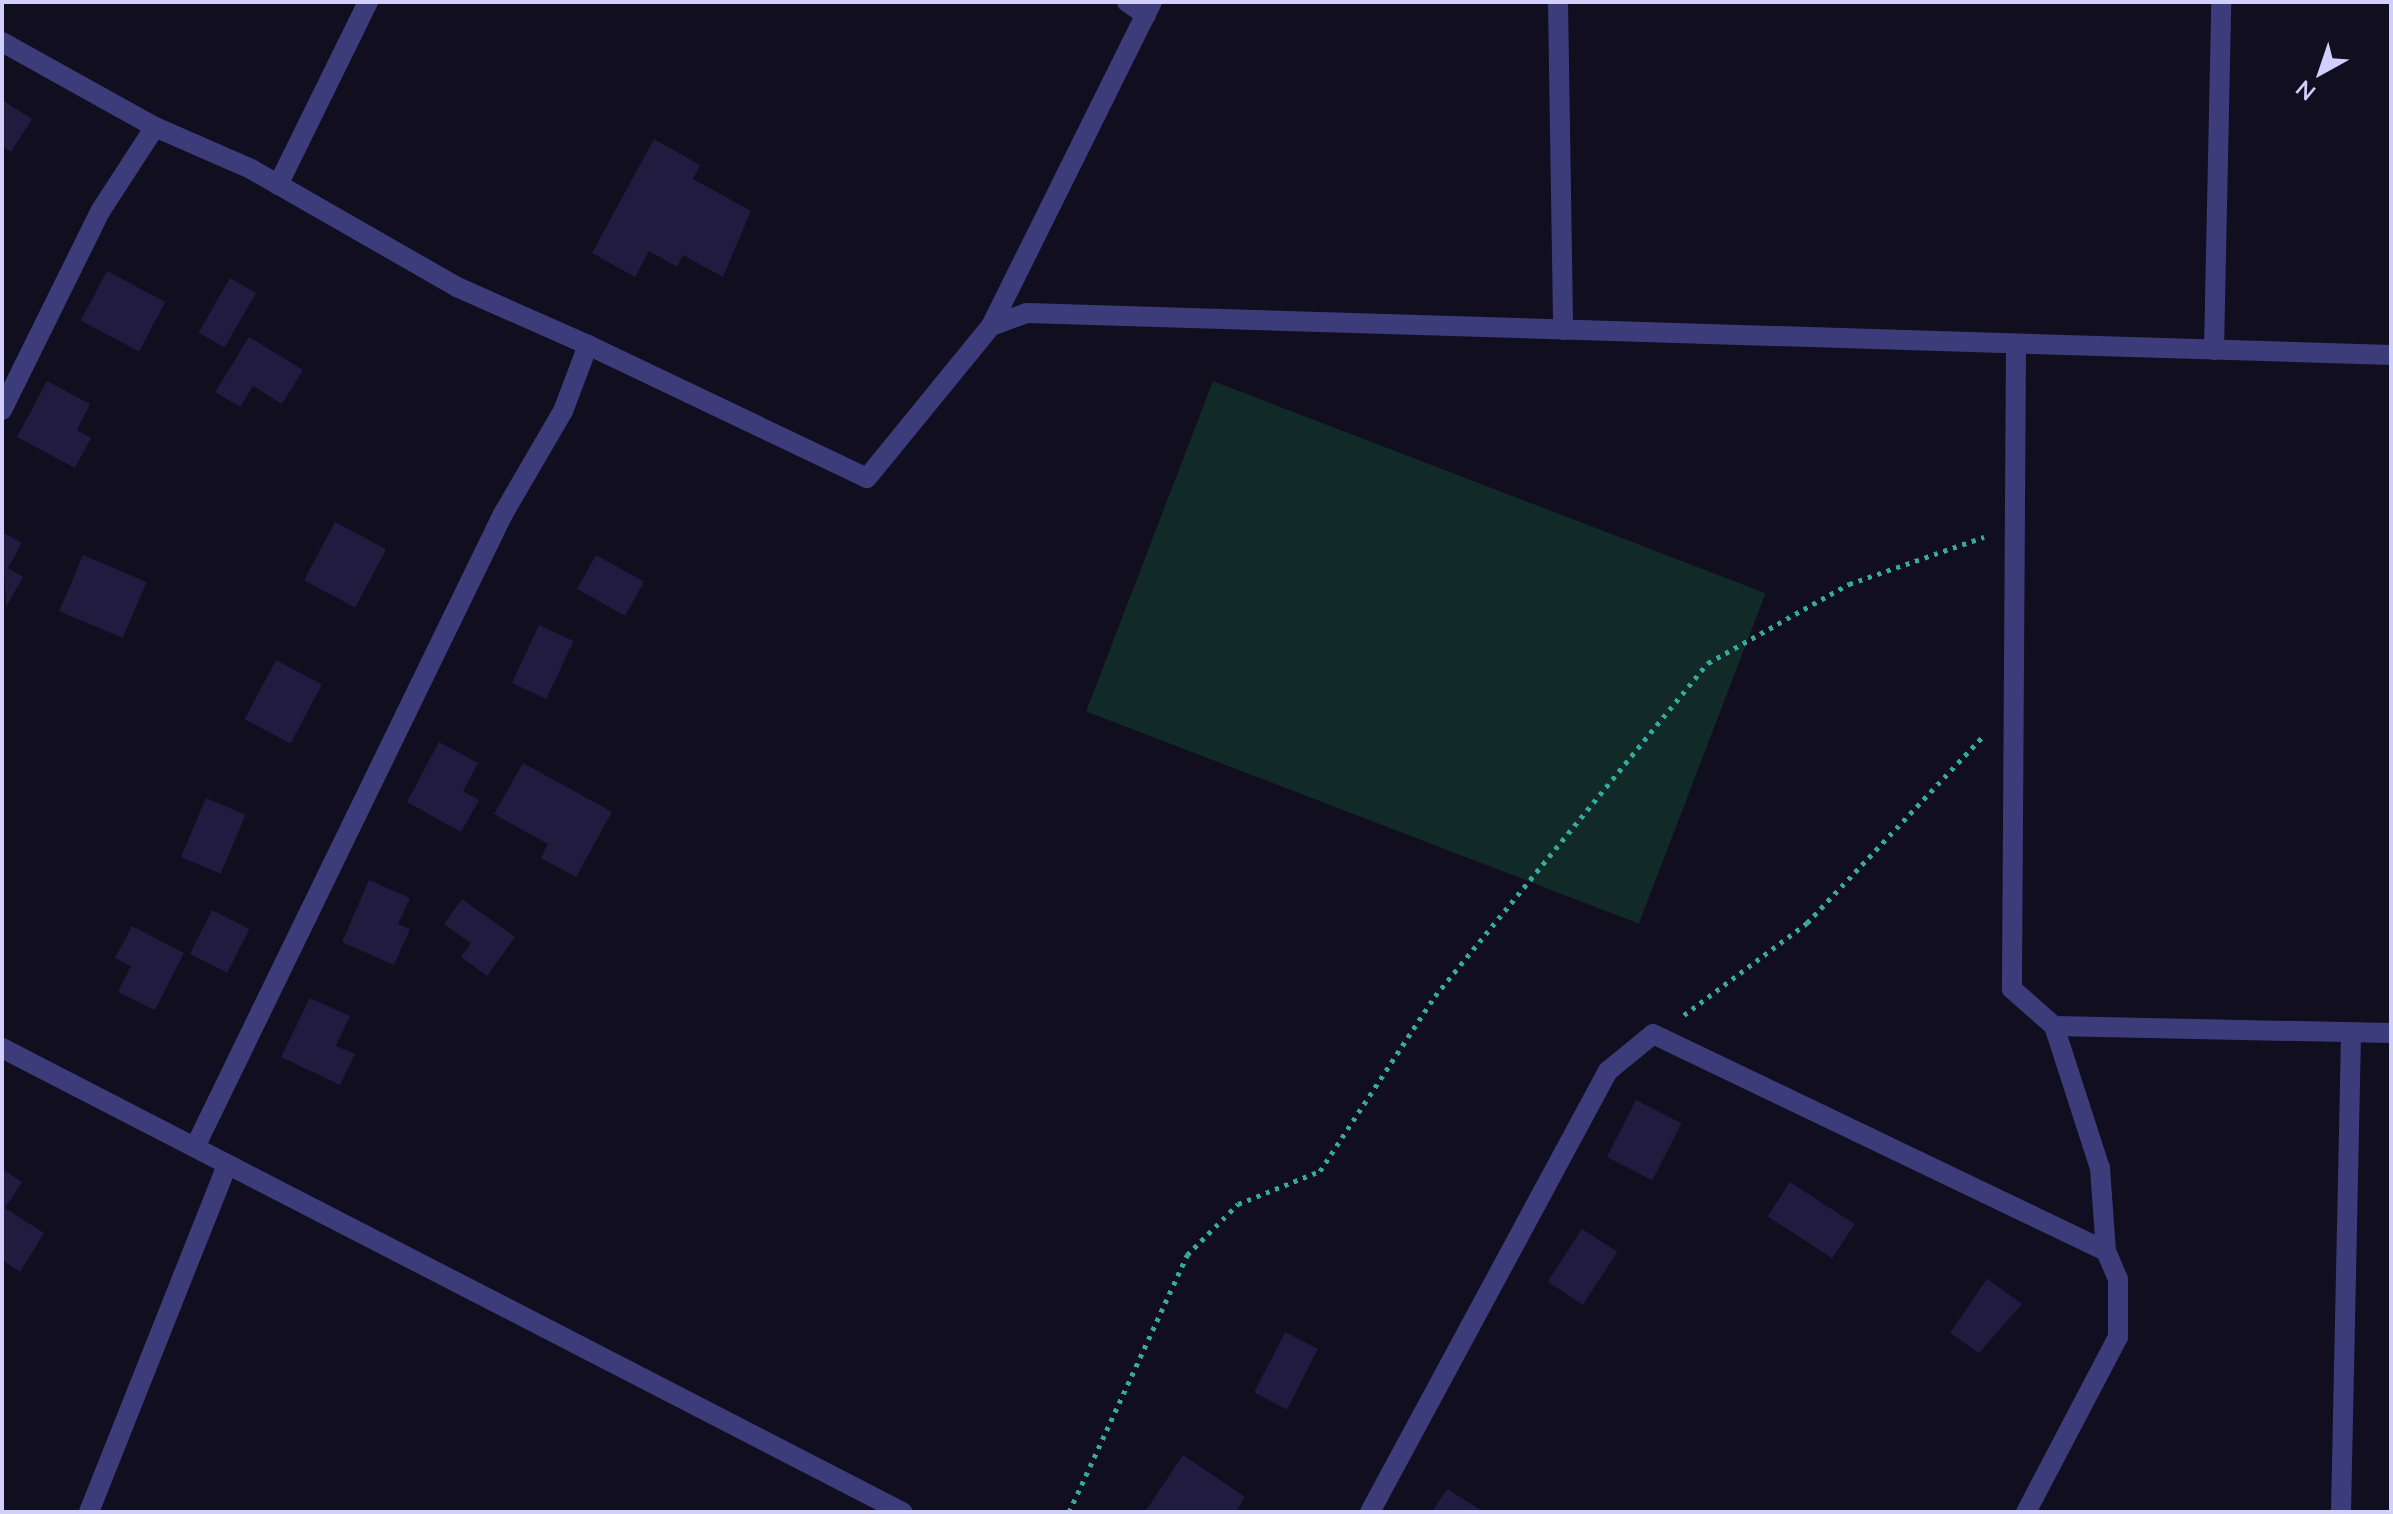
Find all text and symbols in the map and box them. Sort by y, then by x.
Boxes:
north arrow [2281,32,2361,112]
text: N [2290,75,2320,107]

